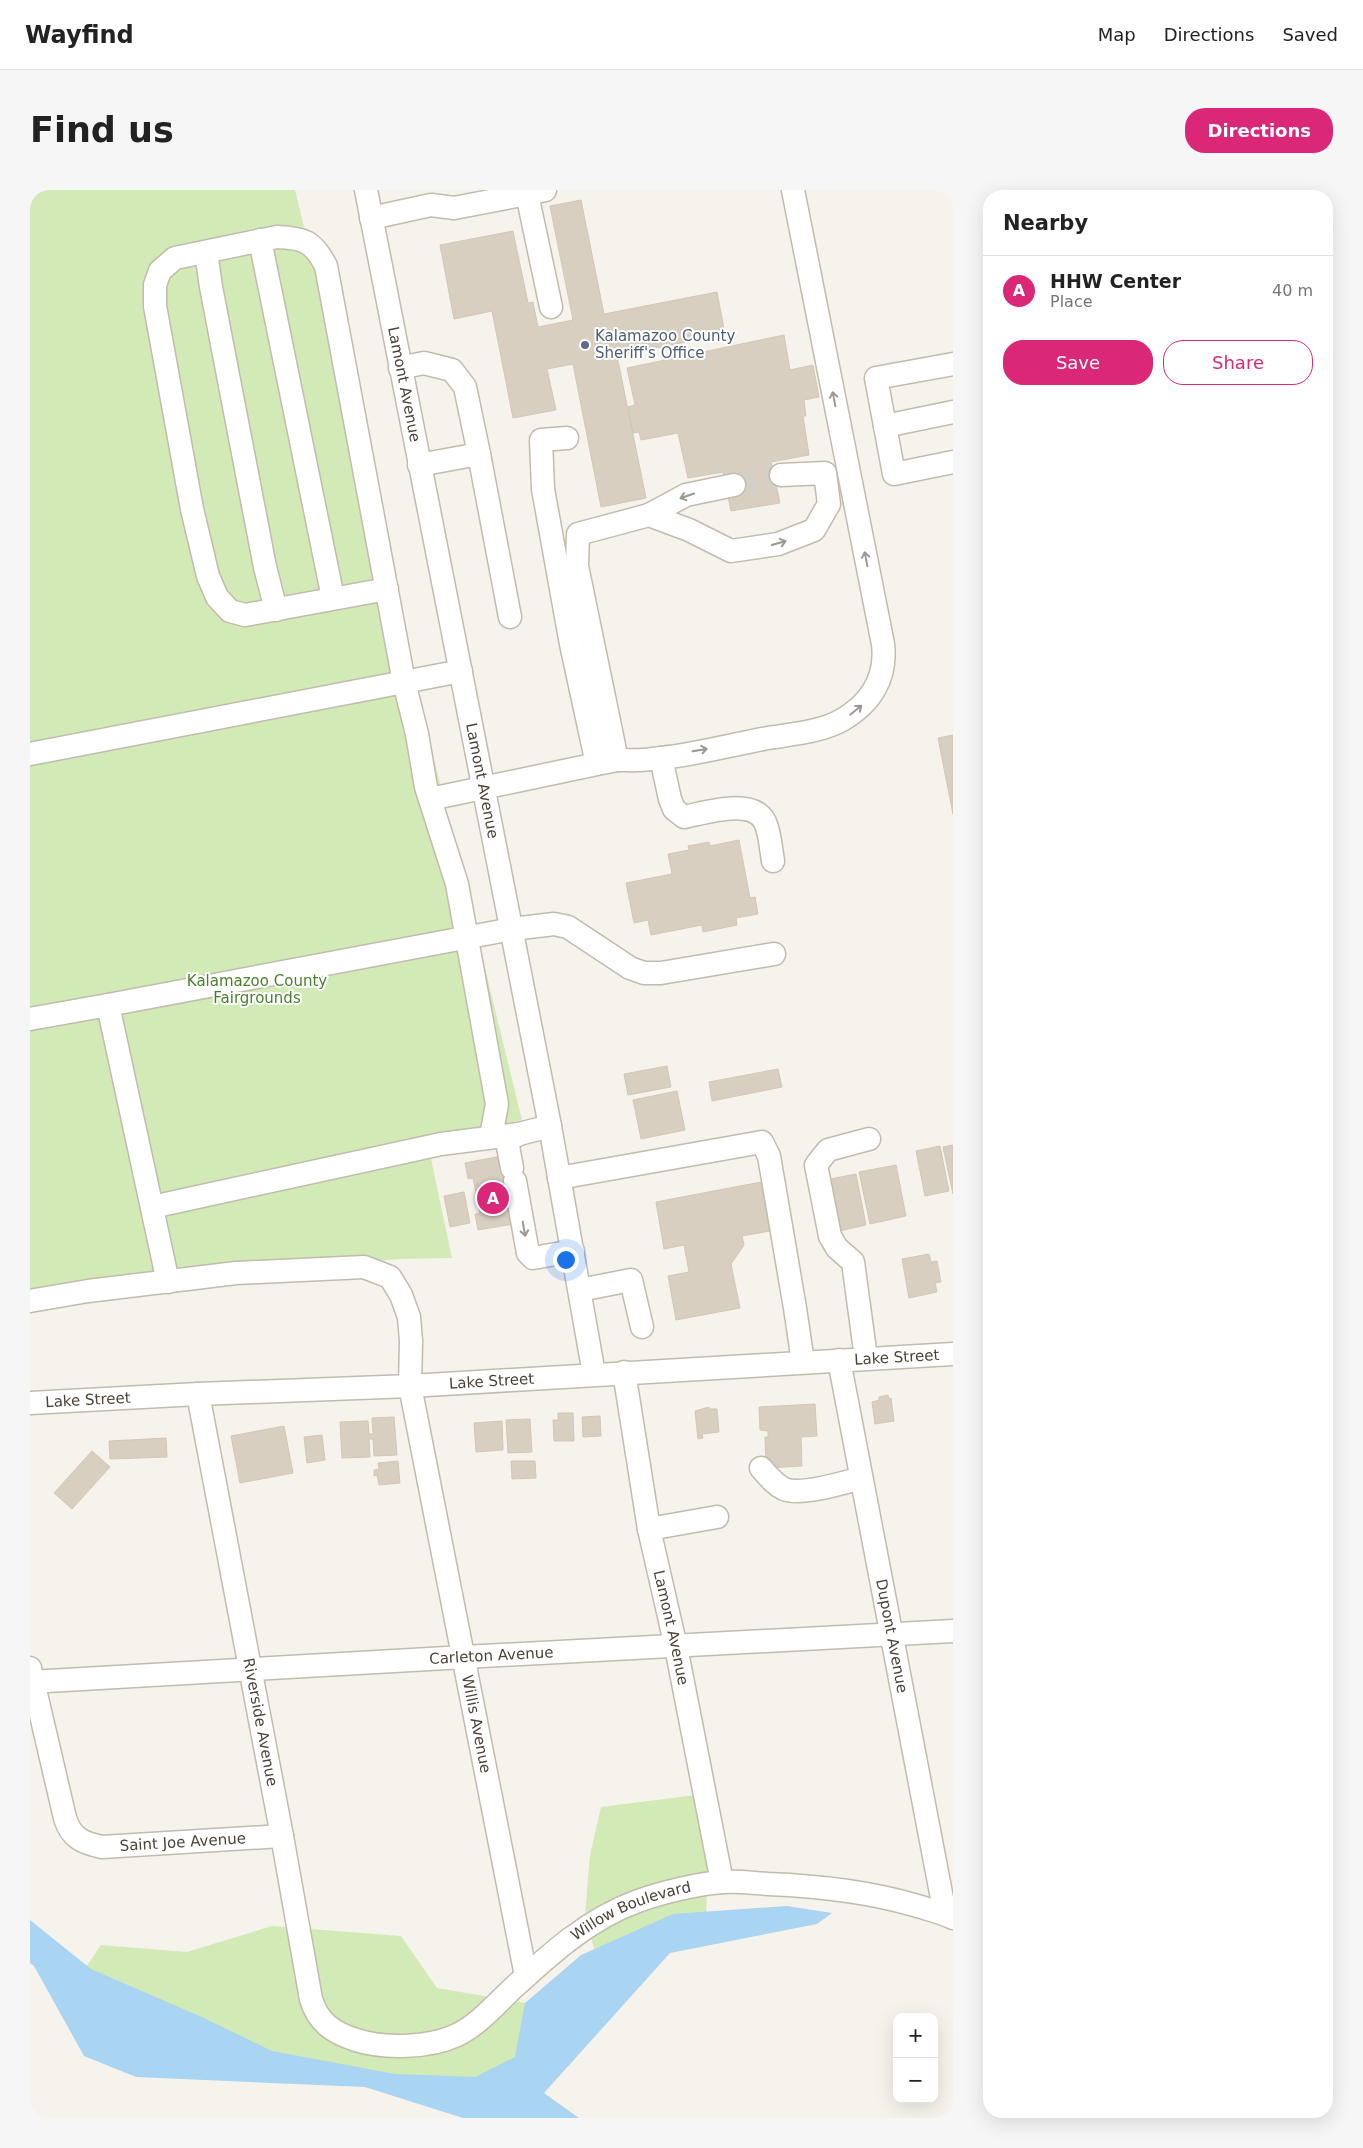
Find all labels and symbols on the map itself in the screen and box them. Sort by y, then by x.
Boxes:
street label: Lamont Avenue [384,325,424,444]
place label: Kalamazoo County Sheriff's Office [595,327,735,362]
marker: Kalamazoo County Sheriff's Office [579,339,591,351]
one-way arrow [829,392,839,408]
one-way arrow [680,492,695,501]
one-way arrow [771,538,787,547]
one-way arrow [861,551,870,567]
one-way arrow [849,704,862,715]
street label: Lamont Avenue [462,721,502,840]
one-way arrow [692,745,708,755]
park label: Kalamazoo County Fairgrounds [187,972,327,1007]
pin: A [477,1179,509,1217]
one-way arrow [519,1221,529,1237]
your location [553,1247,579,1273]
street label: Lake Street [854,1346,940,1369]
street label: Lake Street [448,1370,535,1393]
street label: Lake Street [45,1389,131,1411]
street label: Lamont Avenue [650,1568,692,1687]
street label: Dupont Avenue [872,1577,912,1695]
street label: Carleton Avenue [429,1643,554,1668]
street label: Riverside Avenue [239,1656,281,1788]
street label: Willis Avenue [458,1673,495,1775]
street label: Saint Joe Avenue [119,1829,246,1855]
street label: Willow Boulevard [568,1878,693,1944]

